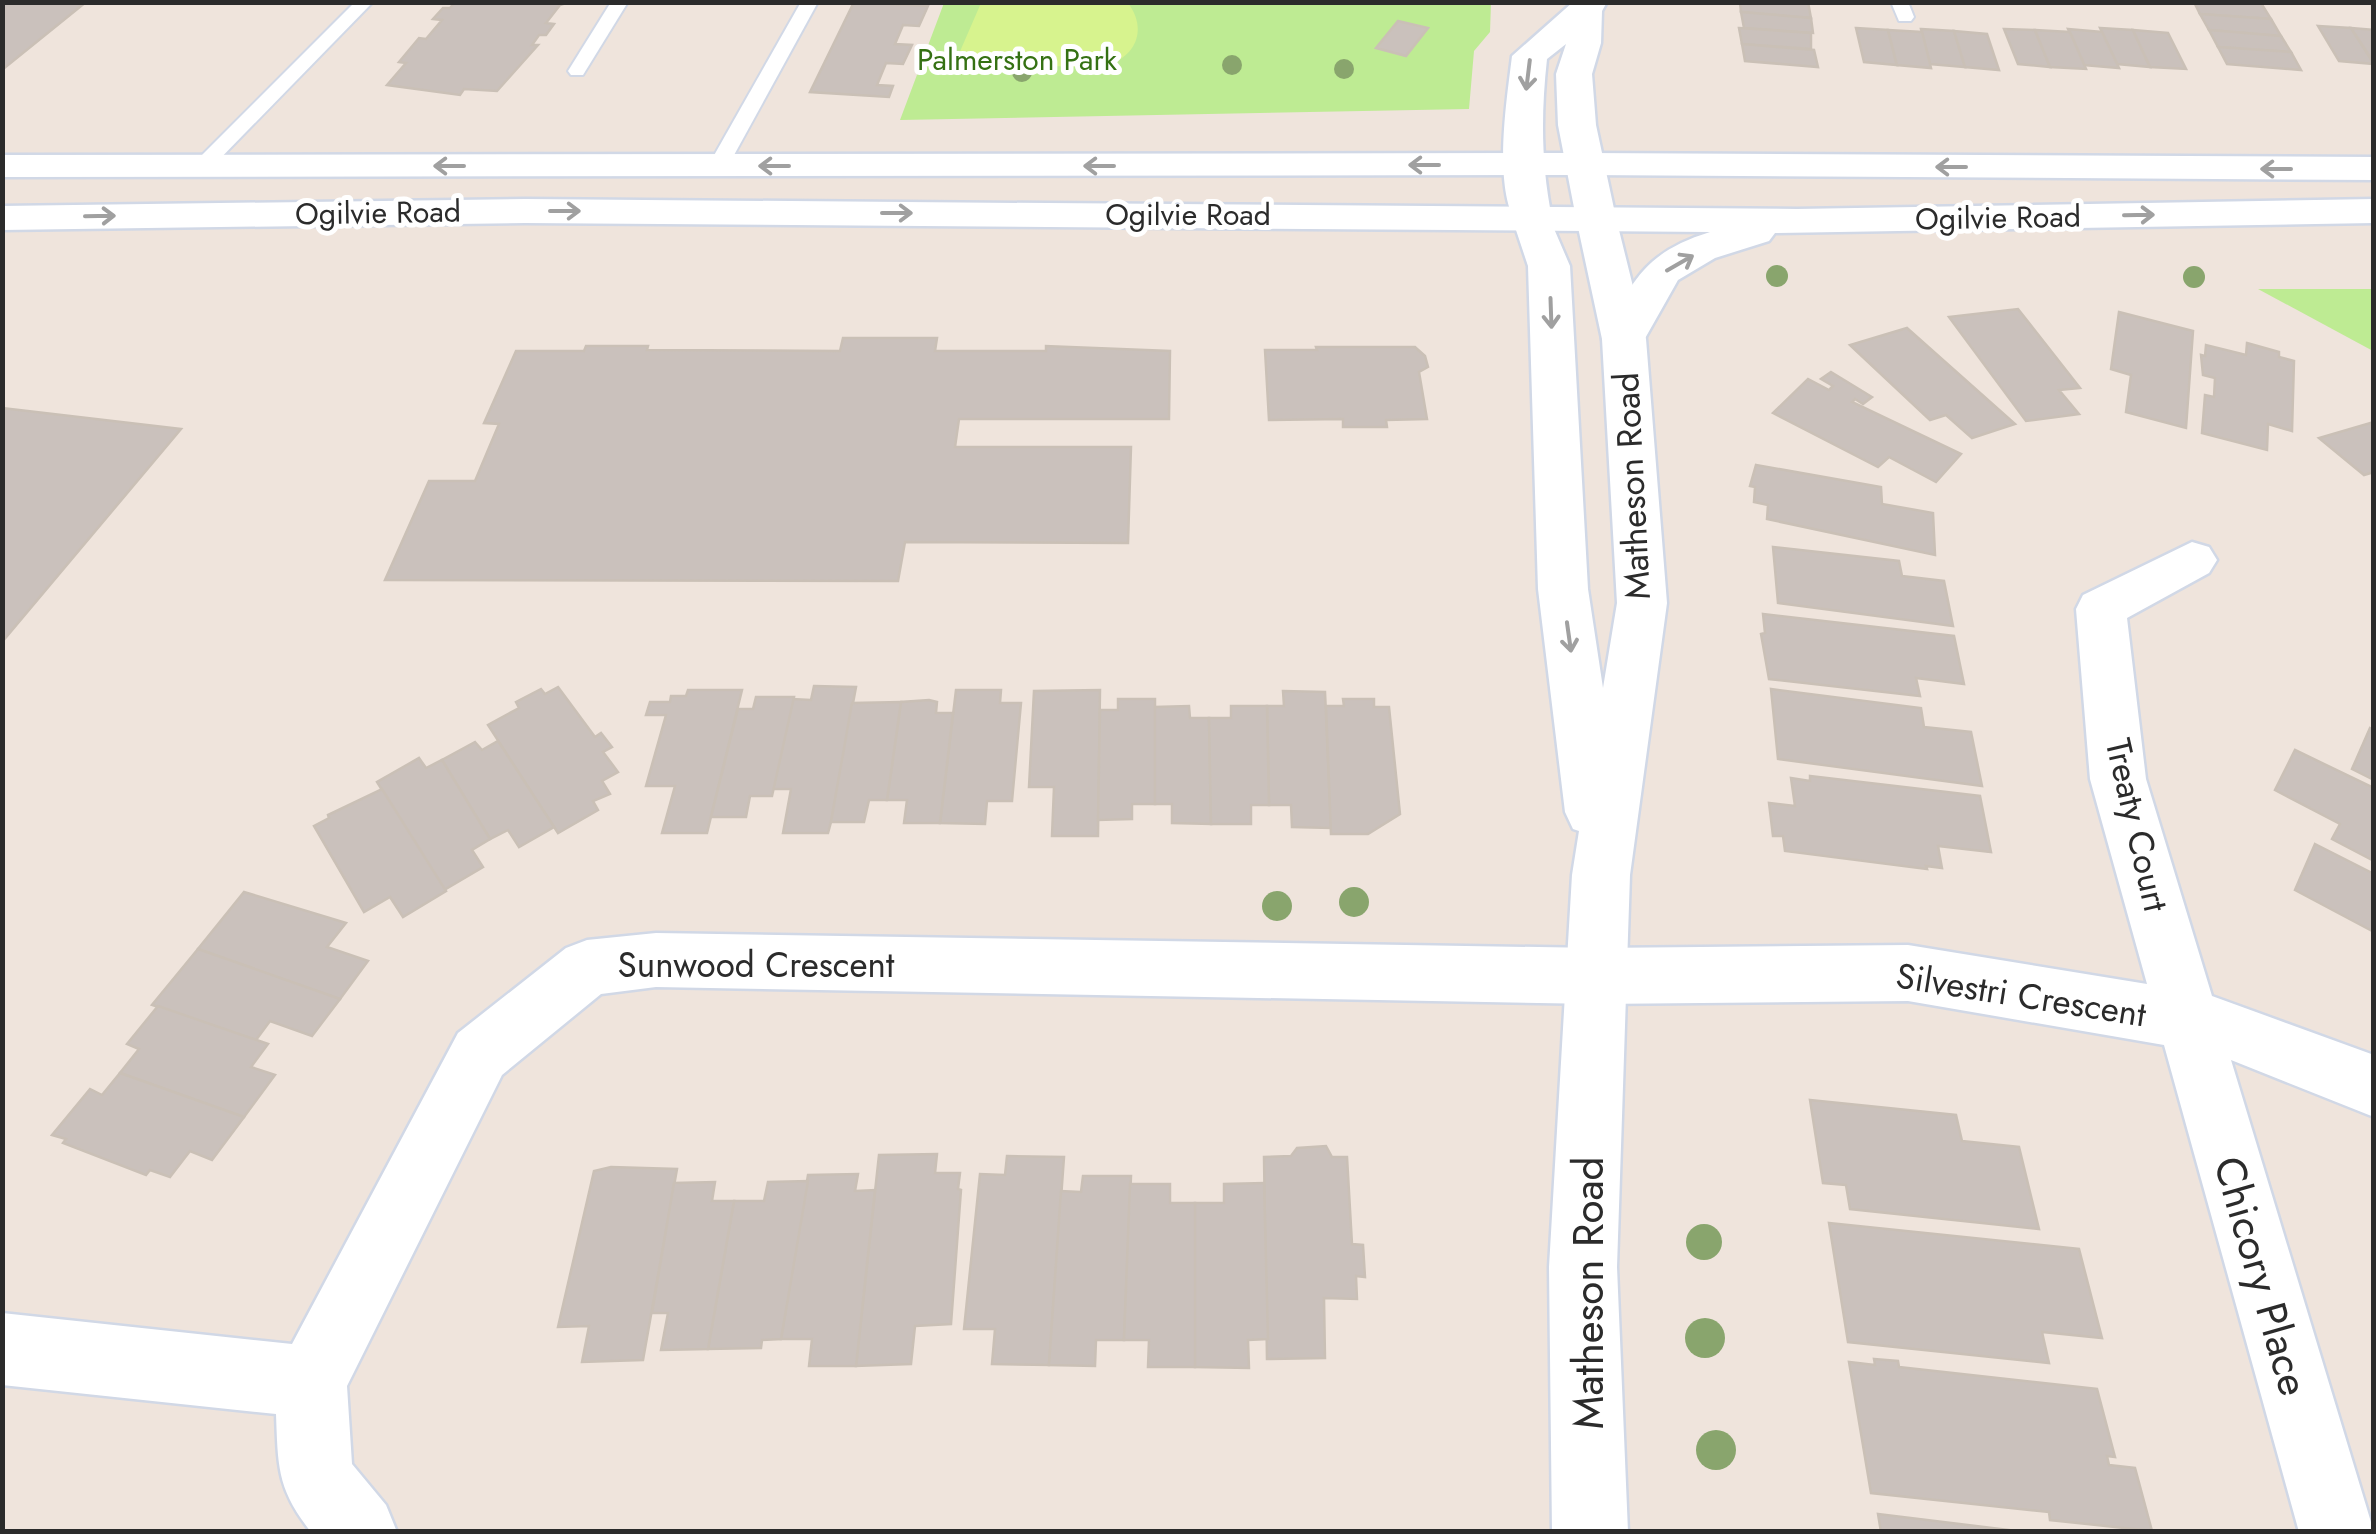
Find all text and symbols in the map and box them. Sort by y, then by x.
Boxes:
park label: Palmerston Park [917,38,1118,81]
one-way arrow [1518,58,1536,91]
one-way arrow [433,156,466,176]
one-way arrow [758,156,790,176]
one-way arrow [1083,156,1115,175]
one-way arrow [1408,156,1440,174]
one-way arrow [1936,158,1968,176]
one-way arrow [2261,160,2294,178]
street label: Ogilvie Road [295,190,461,235]
street label: Ogilvie Road [1105,193,1271,236]
street label: Ogilvie Road [1915,195,2081,240]
one-way arrow [548,202,580,220]
one-way arrow [880,204,913,222]
one-way arrow [2123,206,2155,225]
one-way arrow [83,207,115,226]
one-way arrow [1664,252,1694,272]
one-way arrow [1542,297,1561,329]
street label: Matheson Road [1601,371,1663,601]
one-way arrow [1561,621,1579,653]
street label: Treaty Court [2093,734,2181,917]
street label: Sunwood Crescent [618,940,895,990]
street label: Silvestri Crescent [1892,951,2150,1040]
street label: Chicory Place [2198,1149,2325,1403]
street label: Matheson Road [1558,1156,1619,1430]

